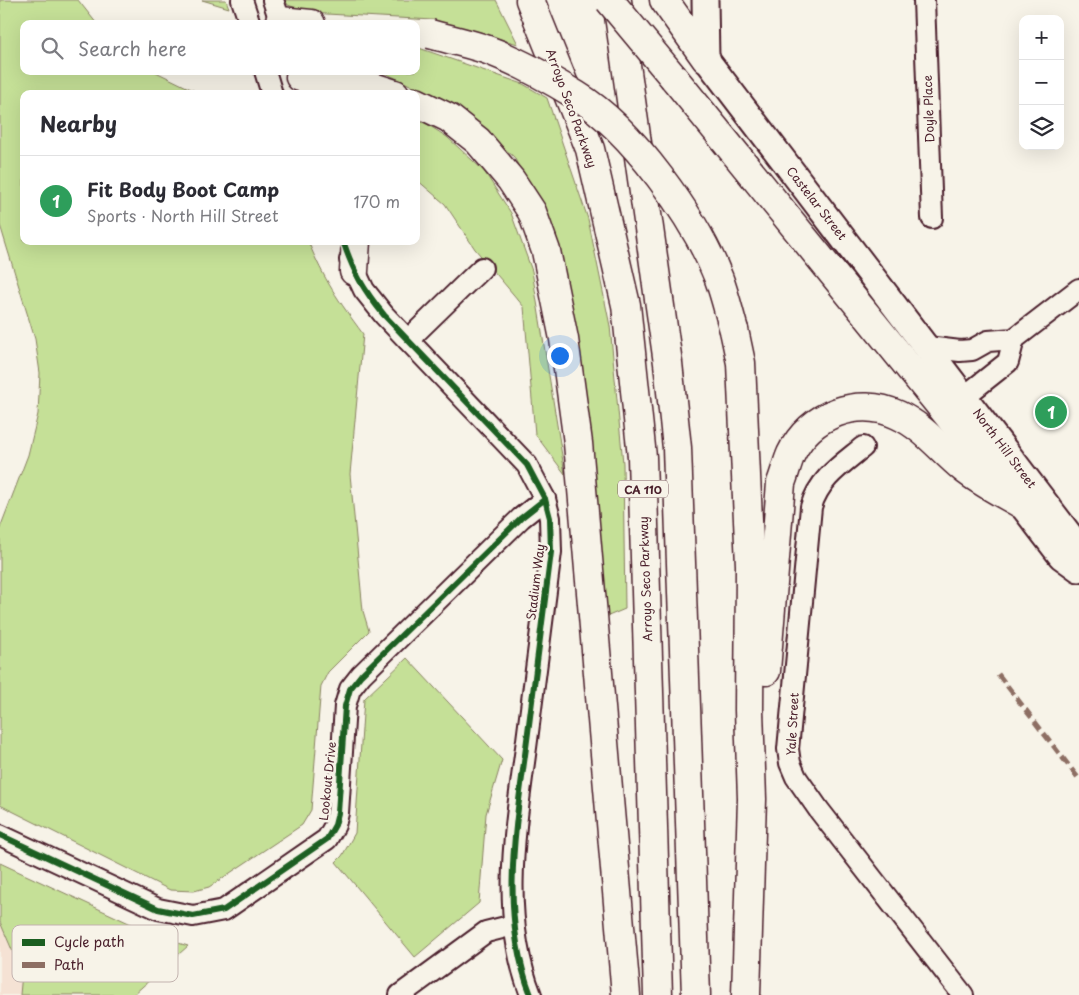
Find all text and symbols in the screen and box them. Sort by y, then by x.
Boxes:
map controls [1019,15,1064,150]
button: + [1019,15,1064,60]
search box [20,20,420,75]
icon: search [38,34,66,62]
text: Search here [78,34,187,62]
street label: Arroyo Seco Parkway [542,46,602,170]
button: − [1019,60,1064,105]
street label: Doyle Place [918,75,938,143]
button: layers [1019,105,1064,150]
text: Nearby [40,107,117,139]
street label: Castelar Street [783,162,851,244]
text: Fit Body Boot Camp [87,175,279,203]
text: 1 [52,189,60,213]
text: 170 m [354,189,400,213]
text: Sports · North Hill Street [87,203,279,227]
your location [547,343,573,369]
pin: 1 [1035,393,1067,431]
street label: North Hill Street [969,404,1041,492]
road number: CA 110 [618,480,668,498]
street label: Arroyo Seco Parkway [634,516,656,642]
street label: Stadium Way [521,543,549,621]
street label: Yale Street [781,692,803,756]
street label: Lookout Drive [314,741,340,821]
legend [12,925,178,982]
text: Cycle path [54,931,125,952]
text: Path [54,954,84,975]

